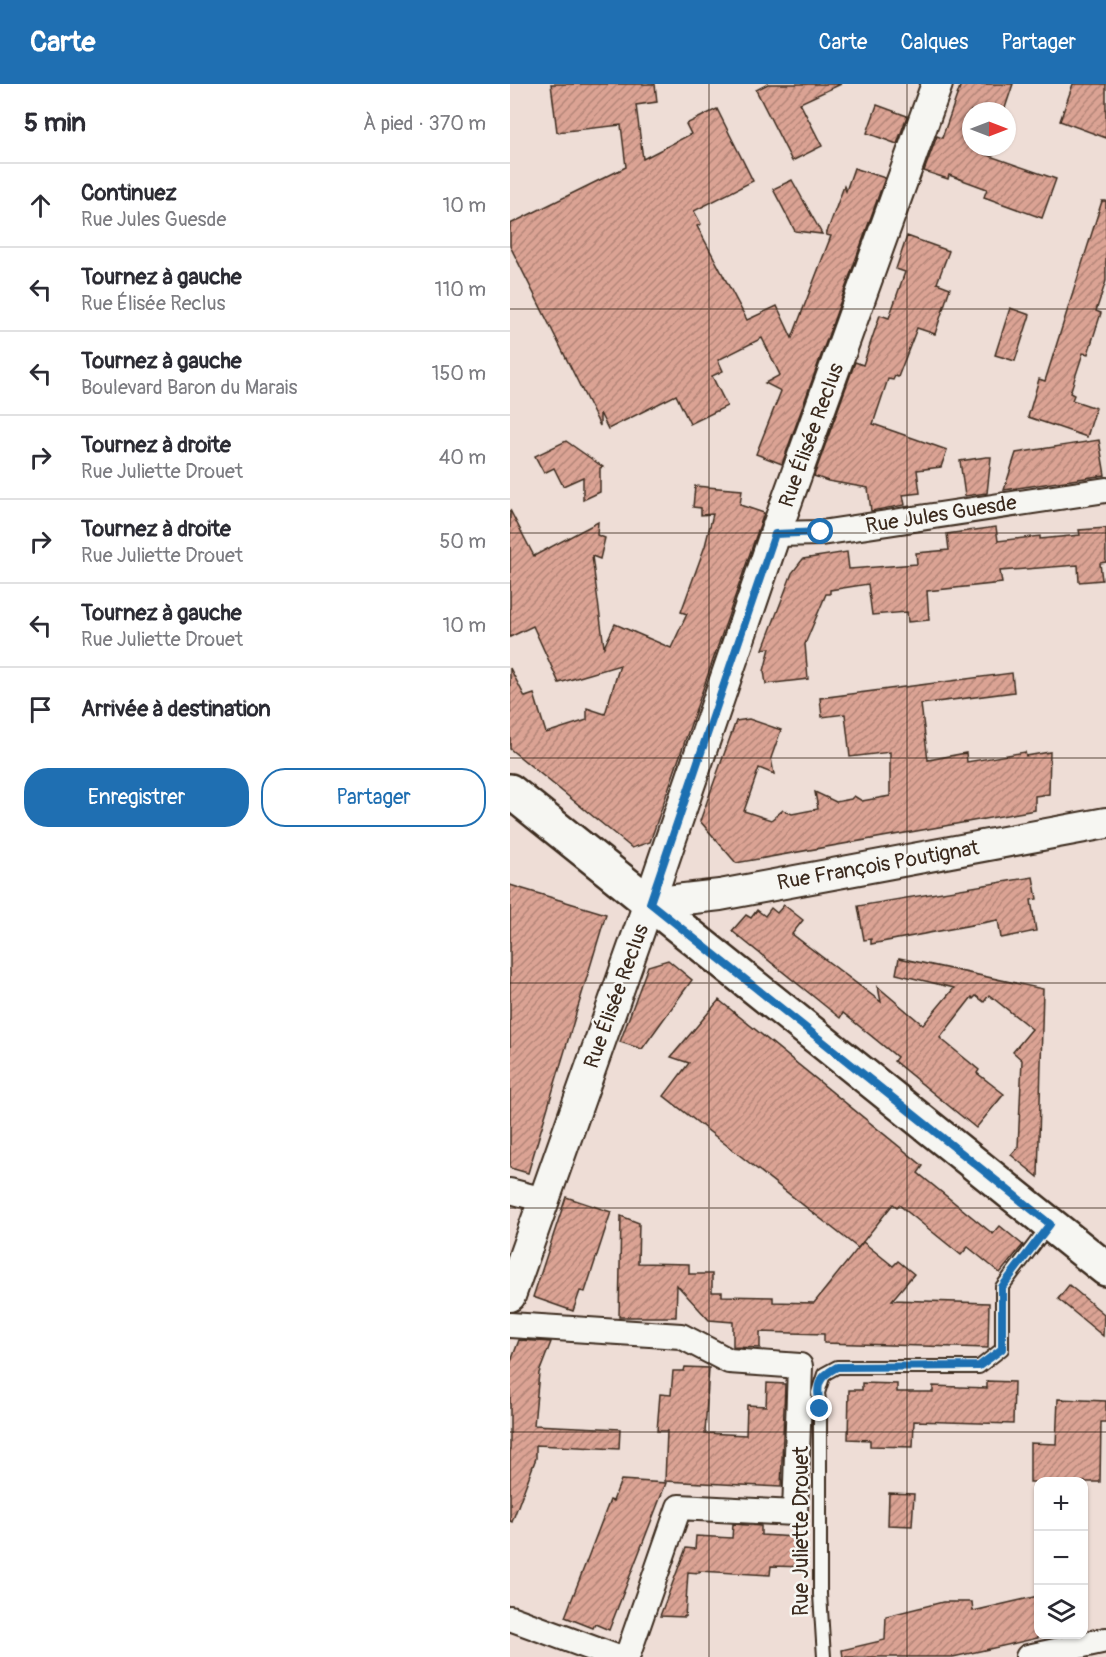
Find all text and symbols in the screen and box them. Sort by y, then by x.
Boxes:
text: Carte [30,25,95,60]
text: Carte [818,29,867,56]
text: Calques [900,29,968,56]
text: Partager [1001,29,1076,56]
north arrow [962,102,1016,156]
text: 5 min [24,107,86,139]
text: À pied · 370 m [363,111,486,136]
text: Continuez [81,179,177,207]
icon: ahead [24,189,57,222]
text: 10 m [442,193,486,218]
text: Rue Jules Guesde [81,207,226,232]
text: Tournez à gauche [81,263,242,291]
icon: left [24,273,57,306]
text: 110 m [435,277,486,302]
text: Rue Élisée Reclus [81,291,226,316]
text: Tournez à gauche [81,347,242,375]
icon: left [24,357,57,390]
street label: Rue Élisée Reclus [773,359,850,511]
text: 150 m [432,361,486,386]
text: Boulevard Baron du Marais [81,375,297,400]
text: Tournez à droite [81,431,231,459]
icon: right [24,441,57,474]
text: 40 m [439,445,486,470]
text: Rue Juliette Drouet [81,459,243,484]
street label: Rue Jules Guesde [864,489,1019,540]
text: Tournez à droite [81,515,231,543]
route start [807,518,833,544]
icon: right [24,525,57,558]
text: 50 m [439,529,486,554]
text: Rue Juliette Drouet [81,543,243,568]
text: Tournez à gauche [81,599,242,627]
icon: left [24,609,57,642]
text: 10 m [442,613,486,638]
text: Rue Juliette Drouet [81,627,243,652]
icon: arrive [24,693,57,726]
text: Arrivée à destination [81,695,271,723]
button: Enregistrer [24,768,249,827]
button: Partager [261,768,486,827]
street label: Rue François Poutignat [775,834,982,897]
street label: Rue Élisée Reclus [578,920,655,1072]
route end [806,1395,832,1421]
street label: Rue Juliette Drouet [788,1445,815,1616]
map controls [1034,1477,1088,1639]
button: + [1034,1477,1088,1531]
button: − [1034,1531,1088,1585]
button: layers [1034,1585,1088,1639]

